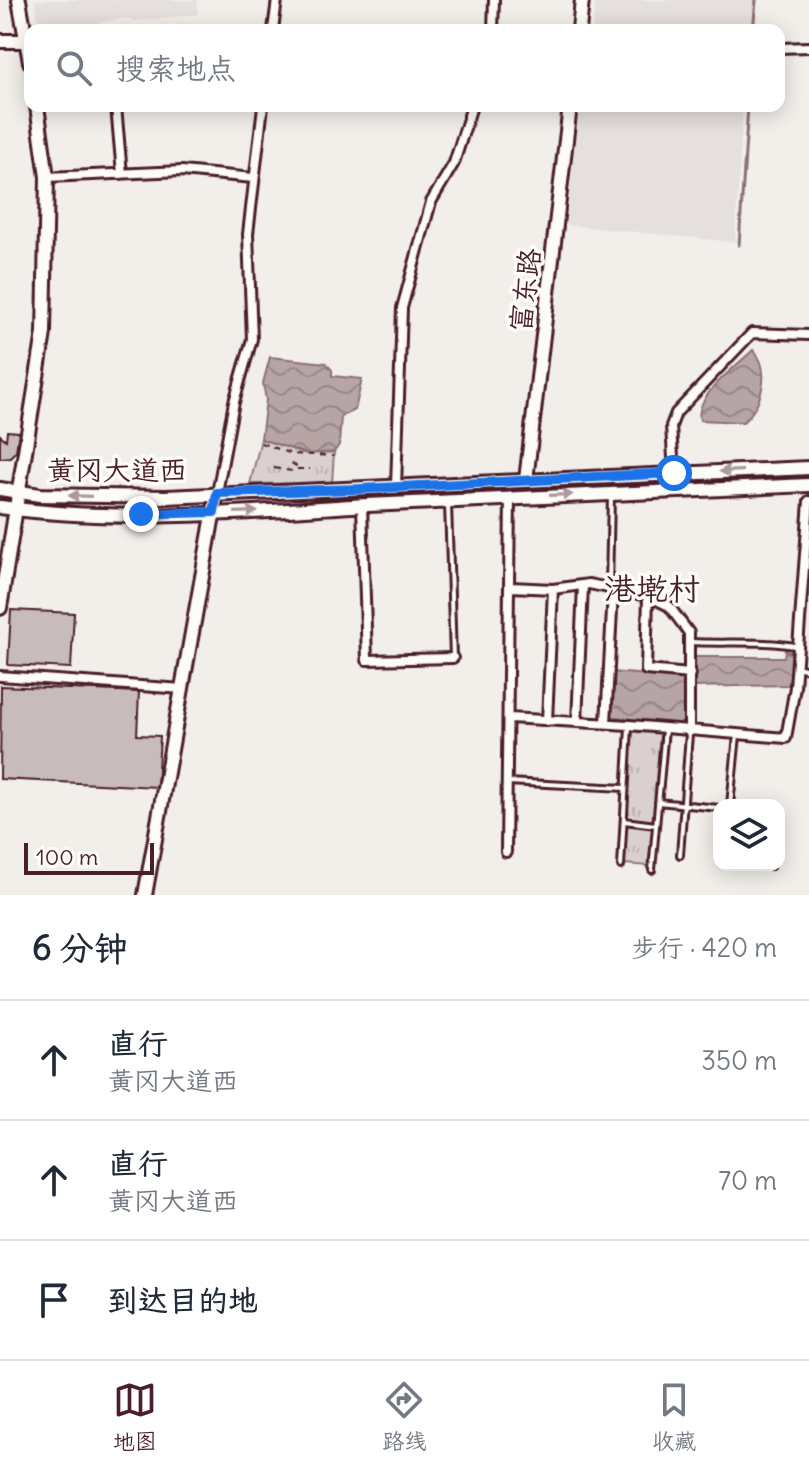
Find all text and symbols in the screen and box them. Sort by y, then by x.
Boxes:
search box [24,24,785,112]
icon: search [52,46,96,90]
text: 搜索地点 [116,49,236,87]
street label: 富东路 [502,246,548,334]
street label: 黄冈大道西 [47,452,187,488]
route start [656,455,692,491]
one-way arrow [718,464,743,477]
one-way arrow [549,489,574,502]
one-way arrow [67,490,92,503]
route end [123,496,159,532]
one-way arrow [234,505,259,518]
district label: 港墘村 [604,568,700,609]
map controls [713,799,785,871]
button: layers [713,799,785,871]
scale bar [24,839,154,875]
text: 100 m [36,843,98,871]
text: 6 分钟 [32,926,128,969]
text: 步行 · 420 m [631,931,777,964]
text: 直行 [108,1024,168,1062]
icon: ahead [32,1038,76,1082]
text: 350 m [701,1044,777,1077]
text: 黄冈大道西 [108,1064,238,1097]
text: 直行 [108,1144,168,1182]
icon: ahead [32,1158,76,1202]
text: 70 m [718,1164,777,1197]
text: 黄冈大道西 [108,1184,238,1217]
icon: arrive [32,1278,76,1322]
text: 到达目的地 [108,1281,258,1319]
tab: 地图 [113,1378,157,1455]
tab: 路线 [382,1378,426,1455]
tab: 收藏 [652,1378,696,1455]

